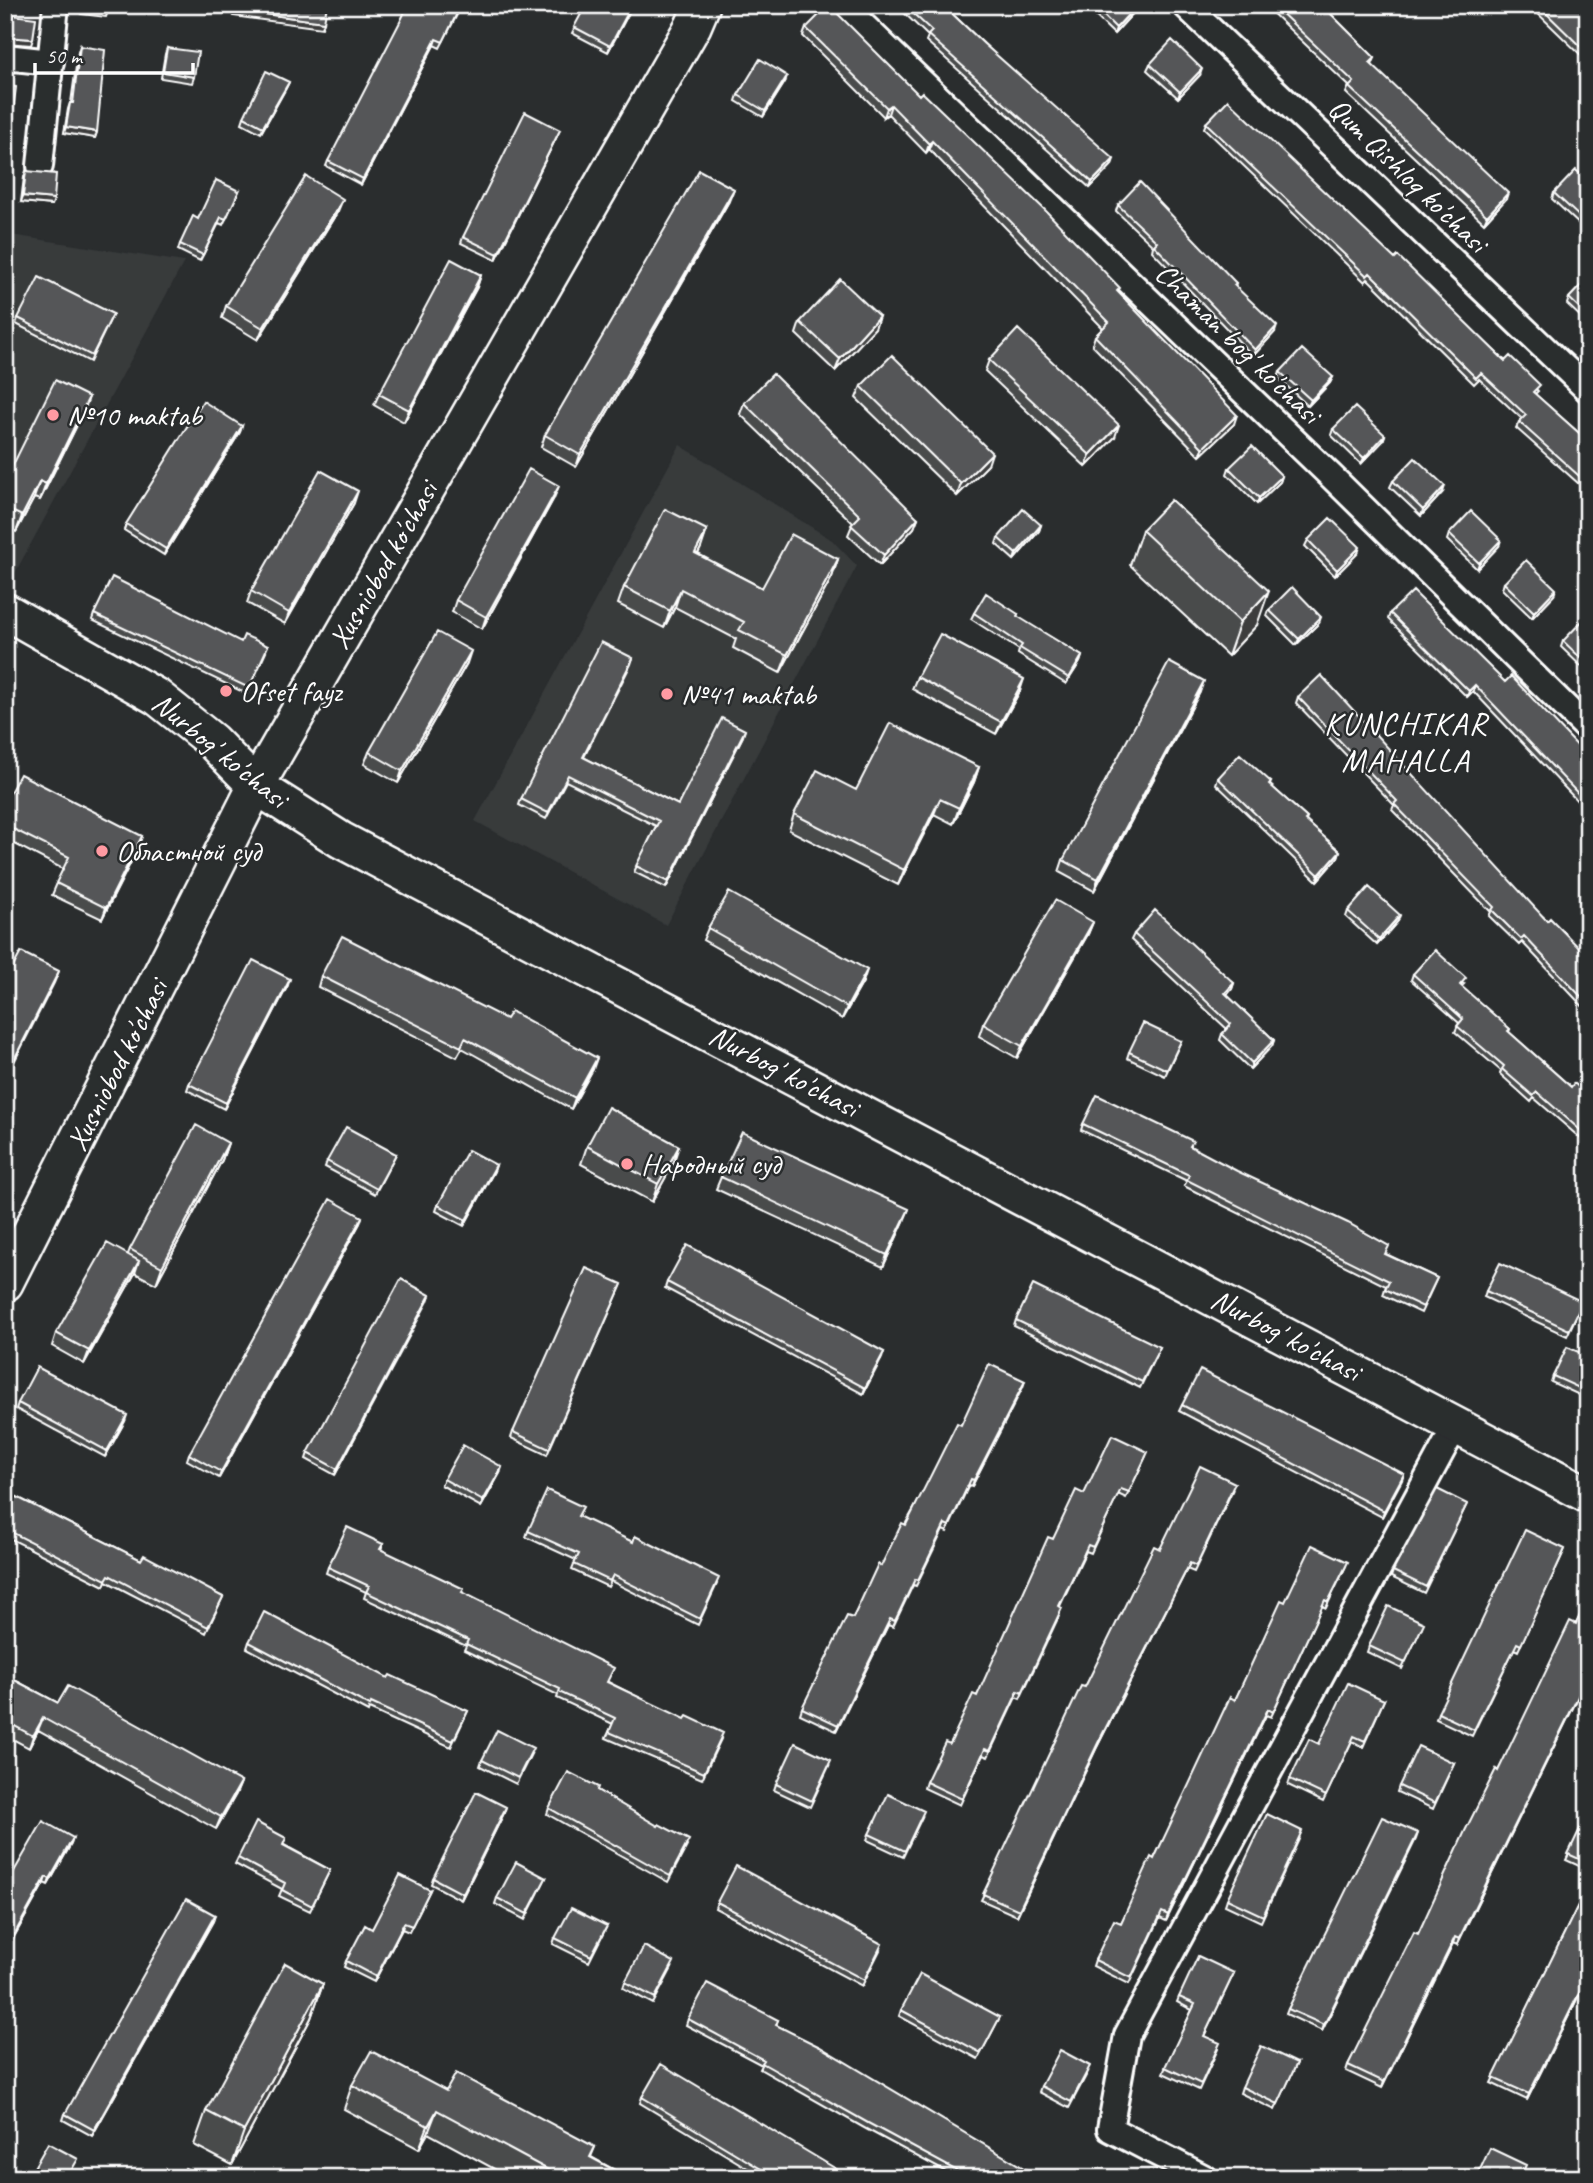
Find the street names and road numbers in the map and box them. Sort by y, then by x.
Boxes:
street label: Qum Qishloq ko'chasi [1320,89,1498,263]
street label: Chaman bog' ko'chasi [1147,254,1331,434]
street label: Xusniobod ko'chasi [320,472,448,655]
street label: Nurbog' ko'chasi [145,684,298,818]
street label: Xusniobod ko'chasi [58,970,178,1157]
street label: Nurbog' ko'chasi [703,1016,868,1128]
street label: Nurbog' ko'chasi [1205,1280,1370,1392]

